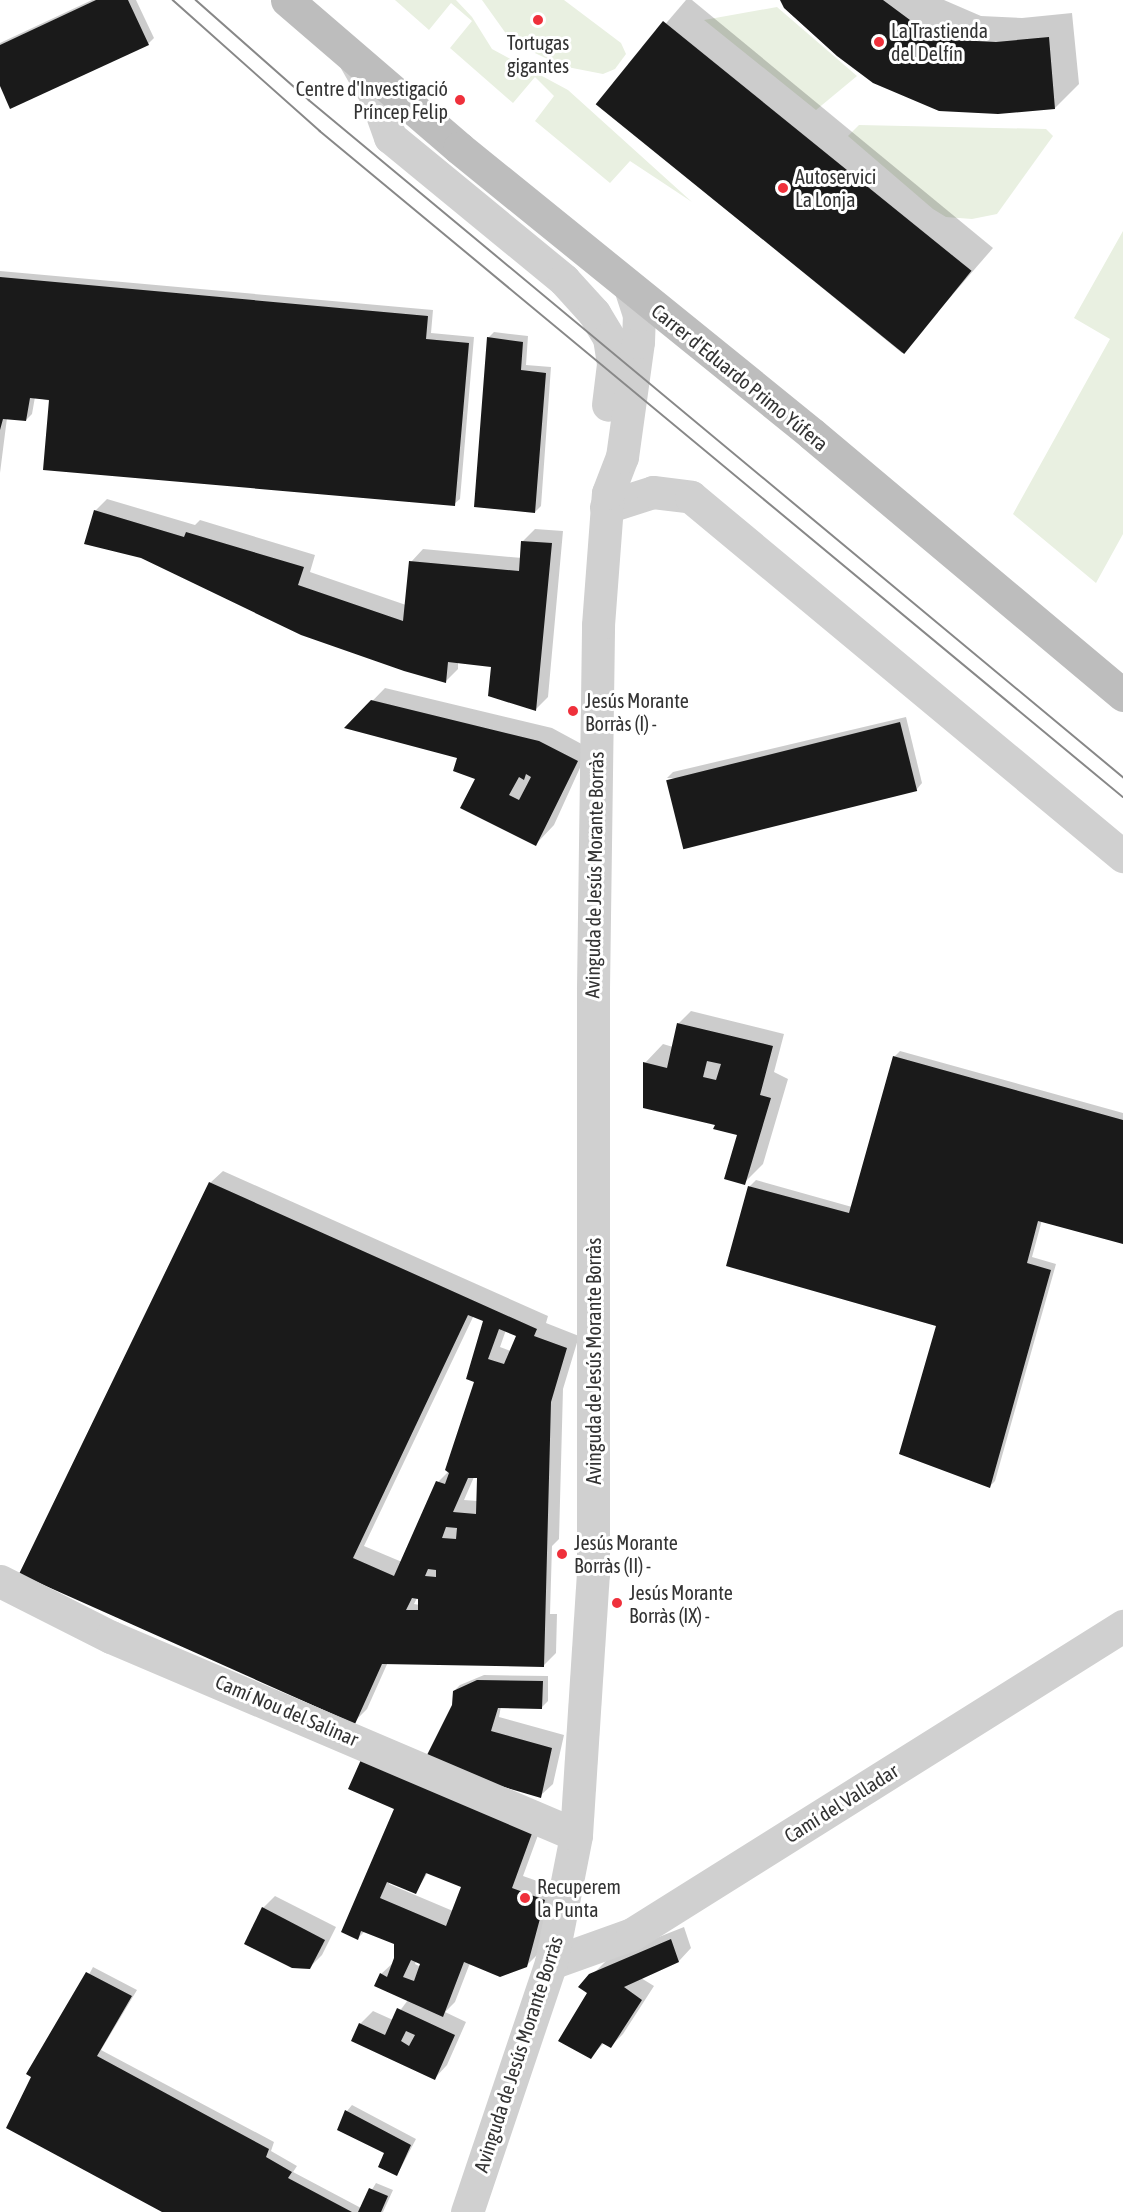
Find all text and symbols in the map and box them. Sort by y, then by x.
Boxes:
marker: Tortugas gigantes [531,13,545,27]
place label: La Trastienda del Delfín [891,19,988,66]
place label: Tortugas gigantes [507,30,569,77]
marker: La Trastienda del Delfín [872,35,886,49]
place label: Centre d'Investigació Príncep Felip [296,77,448,124]
marker: Centre d'Investigació Príncep Felip [453,93,467,107]
place label: Autoservici La Lonja [795,164,876,211]
marker: Autoservici La Lonja [776,181,790,195]
street label: Carrer d'Eduardo Primo Yúfera [647,298,833,456]
place label: Jesús Morante Borràs (I) - [585,688,689,735]
marker: Jesús Morante Borràs (I) - [566,704,580,718]
street label: Avinguda de Jesús Morante Borràs [580,751,608,999]
street label: Avinguda de Jesús Morante Borràs [581,1238,605,1484]
place label: Jesús Morante Borràs (II) - [574,1530,678,1577]
marker: Jesús Morante Borràs (II) - [555,1547,569,1561]
place label: Jesús Morante Borràs (IX) - [629,1580,733,1627]
marker: Jesús Morante Borràs (IX) - [610,1596,624,1610]
street label: Camí Nou del Salinar [212,1669,362,1751]
street label: Camí del Valladar [780,1758,902,1848]
place label: Recuperem la Punta [537,1874,621,1921]
marker: Recuperem la Punta [518,1891,532,1905]
street label: Avinguda de Jesús Morante Borràs [468,1933,568,2175]

